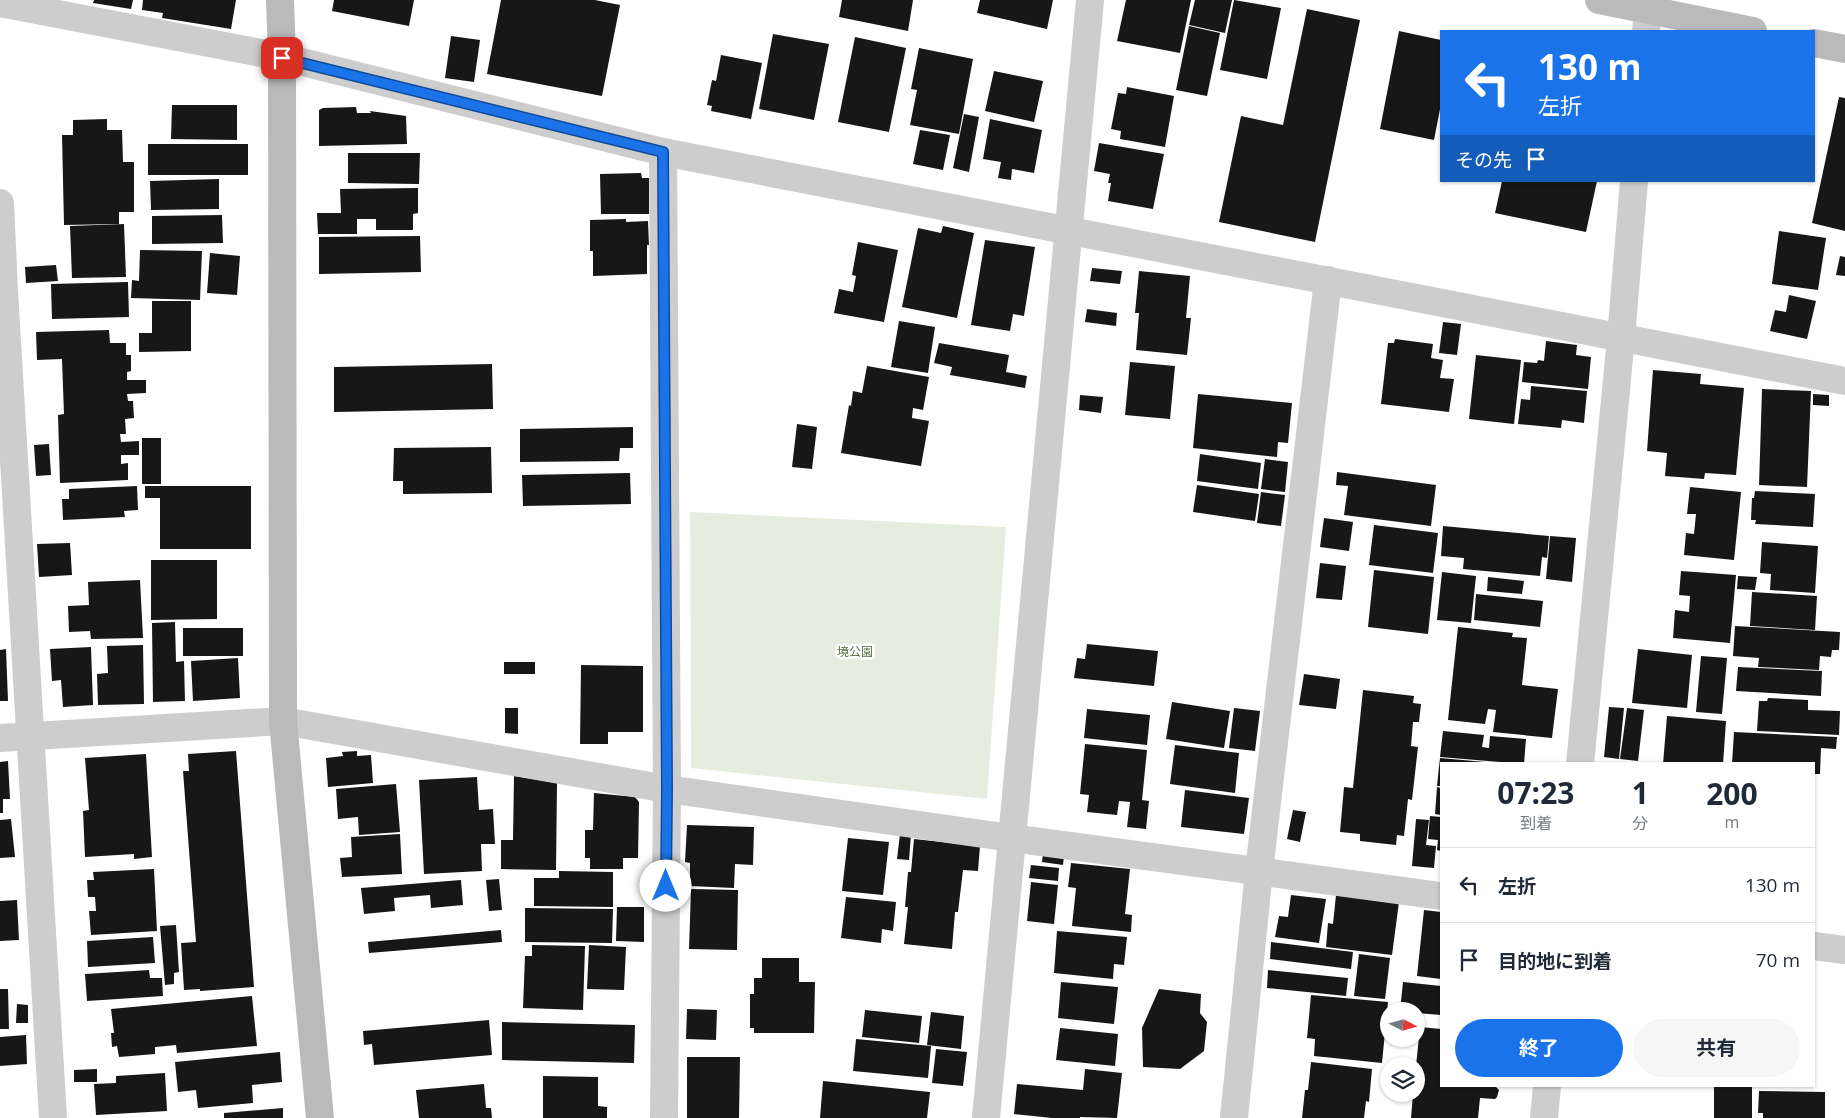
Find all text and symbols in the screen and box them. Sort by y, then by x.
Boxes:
pin [261,37,303,79]
text: 130 m [1538,43,1642,90]
icon: arrive [268,44,296,72]
icon: left [1455,50,1520,115]
text: 左折 [1538,90,1582,120]
icon: arrive [1522,145,1550,173]
text: その先 [1455,147,1512,173]
park label: 境公園 [837,643,873,660]
text: 07:23 [1497,772,1574,813]
text: 1 [1632,772,1649,813]
text: 200 [1706,773,1758,814]
text: m [1725,811,1739,833]
text: 到着 [1520,812,1552,834]
text: 分 [1632,812,1648,834]
position arrow [639,859,691,911]
icon: left [1455,871,1483,899]
text: 130 m [1745,872,1800,898]
text: 左折 [1498,873,1536,899]
icon: arrive [1455,946,1483,974]
text: 70 m [1756,947,1800,973]
text: 目的地に到着 [1498,948,1612,974]
north arrow [1380,1002,1425,1048]
map controls [1380,1002,1425,1102]
button: 終了 [1455,1019,1623,1077]
button: 共有 [1633,1019,1800,1077]
button: layers [1380,1057,1425,1102]

